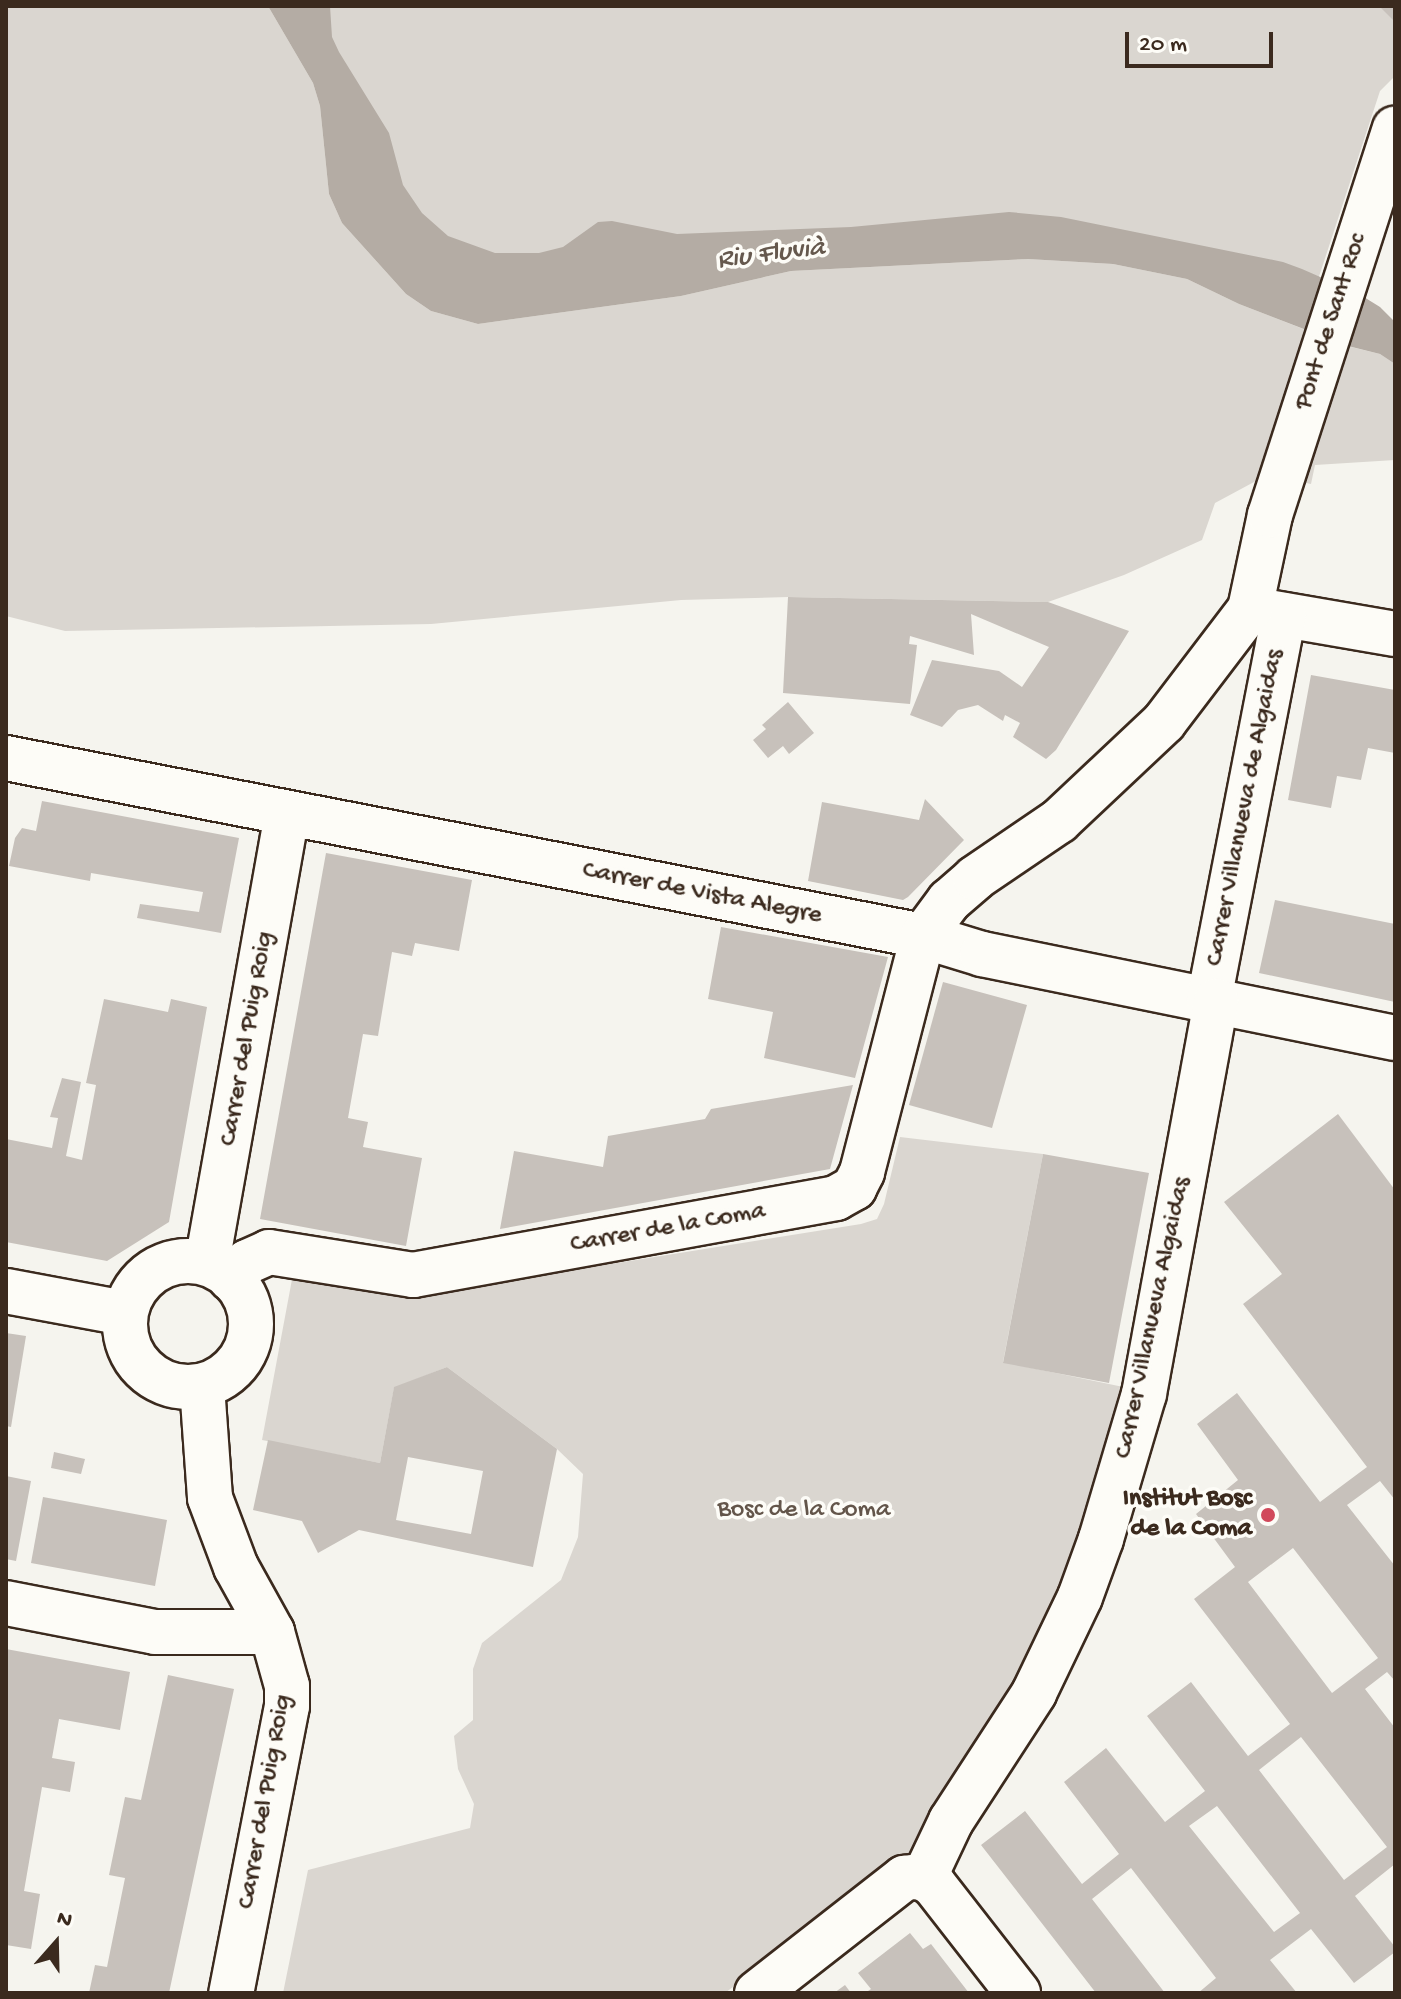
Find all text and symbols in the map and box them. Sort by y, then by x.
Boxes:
scale bar [1129,16,1277,66]
text: 20 m [1139,31,1187,60]
street label: Pont de Sant Roc [1289,230,1375,414]
water label: Riu Fluvià [715,232,827,278]
street label: Carrer Villanueva de Algaidas [1200,647,1292,969]
street label: Carrer de Vista Alegre [580,855,824,933]
street label: Carrer del Puig Roig [214,929,282,1149]
street label: Carrer Villanueva Algaidas [1109,1174,1199,1462]
street label: Carrer de la Coma [568,1197,768,1261]
place label: Institut Bosc de la Coma [1123,1484,1252,1546]
park label: Bosc de la Coma [718,1495,890,1527]
marker: Institut Bosc de la Coma [1259,1506,1277,1524]
street label: Carrer del Puig Roig [232,1692,300,1912]
north arrow [16,1903,96,1983]
text: N [53,1906,75,1935]

